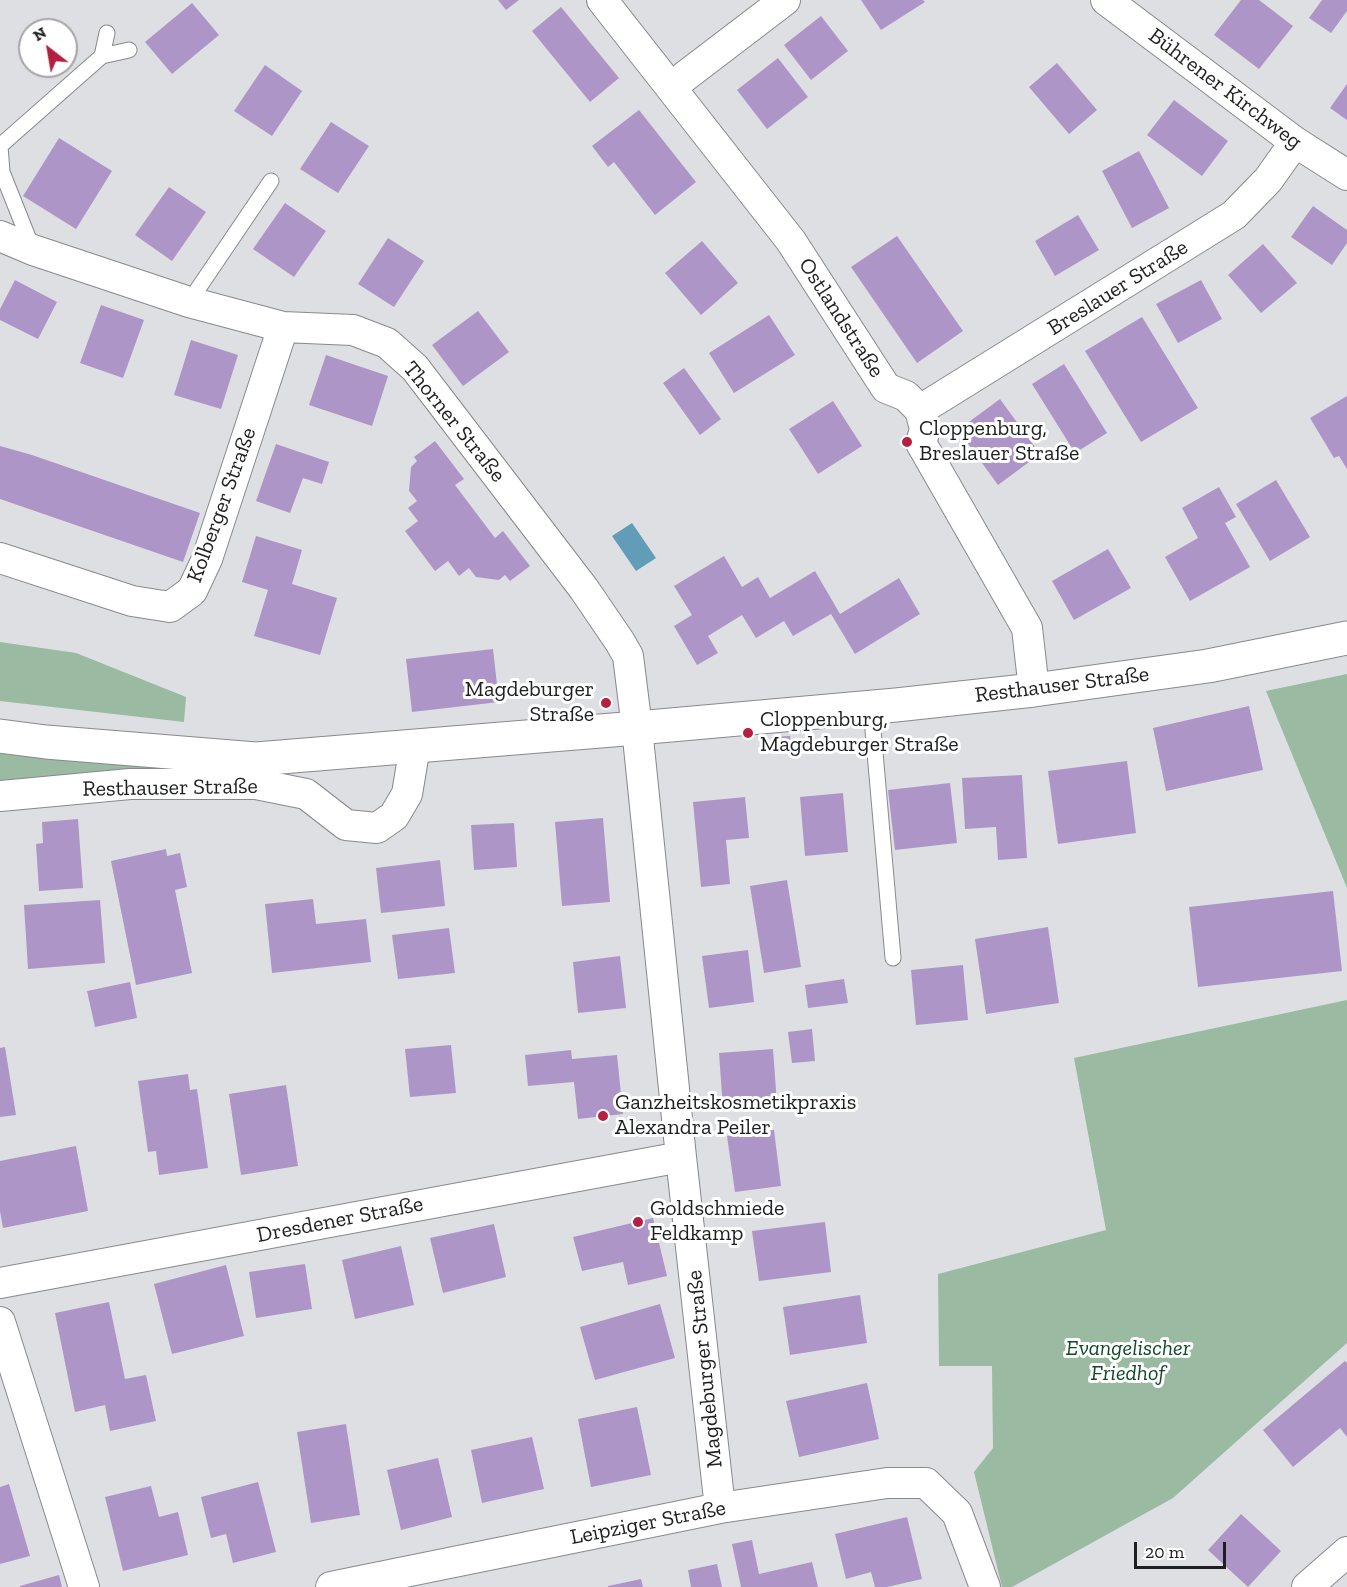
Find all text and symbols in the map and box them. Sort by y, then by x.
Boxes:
north arrow [18,18,78,78]
text: N [29,23,50,45]
street label: Bührener Kirchweg [1143,23,1307,155]
street label: Breslauer Straße [1043,234,1193,342]
street label: Ostlandstraße [793,253,889,383]
street label: Thorner Straße [397,356,511,488]
place label: Cloppenburg, Breslauer Straße [919,416,1079,468]
street label: Kolberger Straße [182,424,262,586]
marker: Cloppenburg, Breslauer Straße [900,435,914,449]
street label: Resthauser Straße [973,661,1151,709]
place label: Magdeburger Straße [465,677,594,728]
marker: Magdeburger Straße [599,696,613,710]
place label: Cloppenburg, Magdeburger Straße [760,707,959,758]
marker: Cloppenburg, Magdeburger Straße [741,726,755,740]
street label: Resthauser Straße [82,773,258,803]
place label: Ganzheitskosmetikpraxis Alexandra Peiler [615,1090,856,1142]
marker: Ganzheitskosmetikpraxis Alexandra Peiler [596,1109,610,1123]
street label: Dresdener Straße [255,1191,425,1249]
place label: Goldschmiede Feldkamp [650,1196,784,1248]
marker: Goldschmiede Feldkamp [631,1215,645,1229]
street label: Magdeburger Straße [681,1269,729,1469]
park label: Evangelischer Friedhof [1066,1336,1190,1388]
street label: Leipziger Straße [568,1495,728,1551]
scale bar [1137,1530,1228,1568]
text: 20 m [1145,1541,1184,1563]

